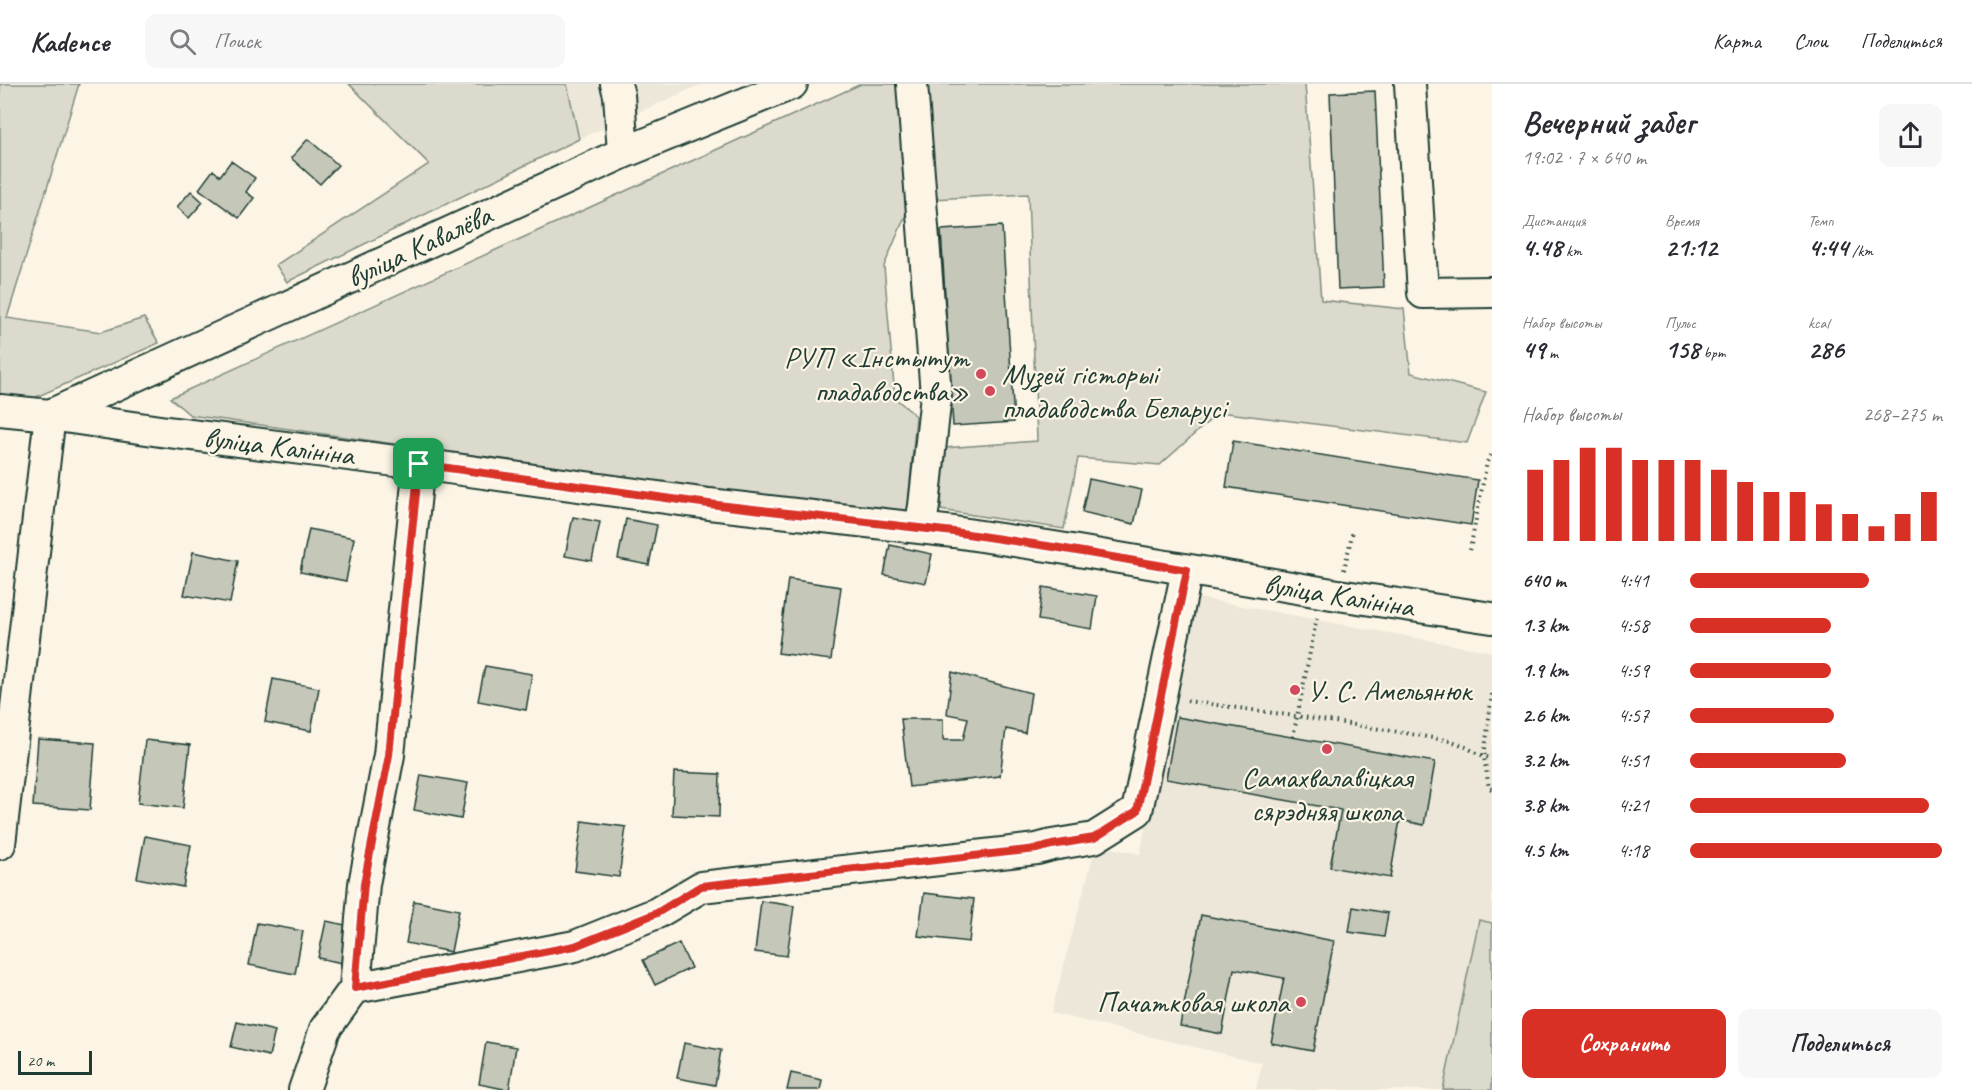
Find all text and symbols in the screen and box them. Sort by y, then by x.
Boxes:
search box [145,14,565,68]
text: Kadence [30,24,109,59]
icon: search [166,25,199,58]
text: Поиск [214,27,261,55]
text: Карта [1713,28,1761,54]
text: Слои [1794,28,1828,54]
text: Поделиться [1861,28,1942,54]
text: Вечерний забег [1522,101,1695,143]
button: share [1879,104,1942,167]
text: 19:02 · 7 × 640 m [1522,145,1646,170]
street label: вуліца Кавалёва [340,195,499,296]
text: Дистанция [1522,211,1586,231]
text: Время [1665,211,1699,231]
text: Темп [1808,211,1834,231]
text: 4.48 [1522,231,1562,264]
text: 21:12 [1665,231,1717,264]
text: 4:44 [1808,231,1848,264]
text: km [1562,241,1582,261]
text: /km [1848,241,1873,261]
text: Набор высоты [1522,313,1601,333]
text: Пульс [1665,313,1696,333]
text: kcal [1808,313,1829,333]
text: 49 [1522,333,1545,366]
text: 158 [1665,333,1700,366]
text: 286 [1808,333,1844,366]
place label: РУП «Інстытут пладаводства» [784,338,971,410]
text: m [1545,343,1558,363]
text: bpm [1700,343,1726,363]
place label: Музей гісторыі пладаводства Беларусі [1002,355,1229,427]
marker: РУП «Інстытут пладаводства» [974,367,988,381]
marker: Музей гісторыі пладаводства Беларусі [983,384,997,398]
text: Набор высоты [1522,402,1621,427]
text: 268–275 m [1863,402,1942,427]
street label: вуліца Калініна [202,418,358,474]
pin [393,438,444,489]
icon: arrive [402,447,435,480]
street label: вуліца Калініна [1261,564,1419,626]
text: 640 m [1522,568,1566,593]
text: 4:41 [1618,568,1649,593]
text: 1.3 km [1522,613,1569,638]
text: 4:58 [1618,613,1649,638]
text: 1.9 km [1522,658,1568,683]
text: 4:59 [1618,658,1649,683]
place label: У. С. Амельянюк [1307,671,1473,709]
marker: У. С. Амельянюк [1288,683,1302,697]
text: 2.6 km [1522,703,1569,728]
text: 4:57 [1618,703,1649,728]
marker: Самахвалавіцкая сярэдняя школа [1320,742,1334,756]
text: 3.2 km [1522,748,1569,773]
text: 4:51 [1618,748,1649,773]
place label: Самахвалавіцкая сярэдняя школа [1242,758,1415,830]
text: 3.8 km [1522,793,1569,818]
text: 4:21 [1618,793,1649,818]
text: 4.5 km [1522,838,1568,863]
text: 4:18 [1618,838,1649,863]
place label: Пачатковая школа [1097,983,1291,1021]
marker: Пачатковая школа [1294,995,1308,1009]
button: Сохранить [1522,1009,1726,1078]
button: Поделиться [1738,1009,1942,1078]
scale bar [18,1048,92,1076]
text: 20 m [27,1051,54,1071]

